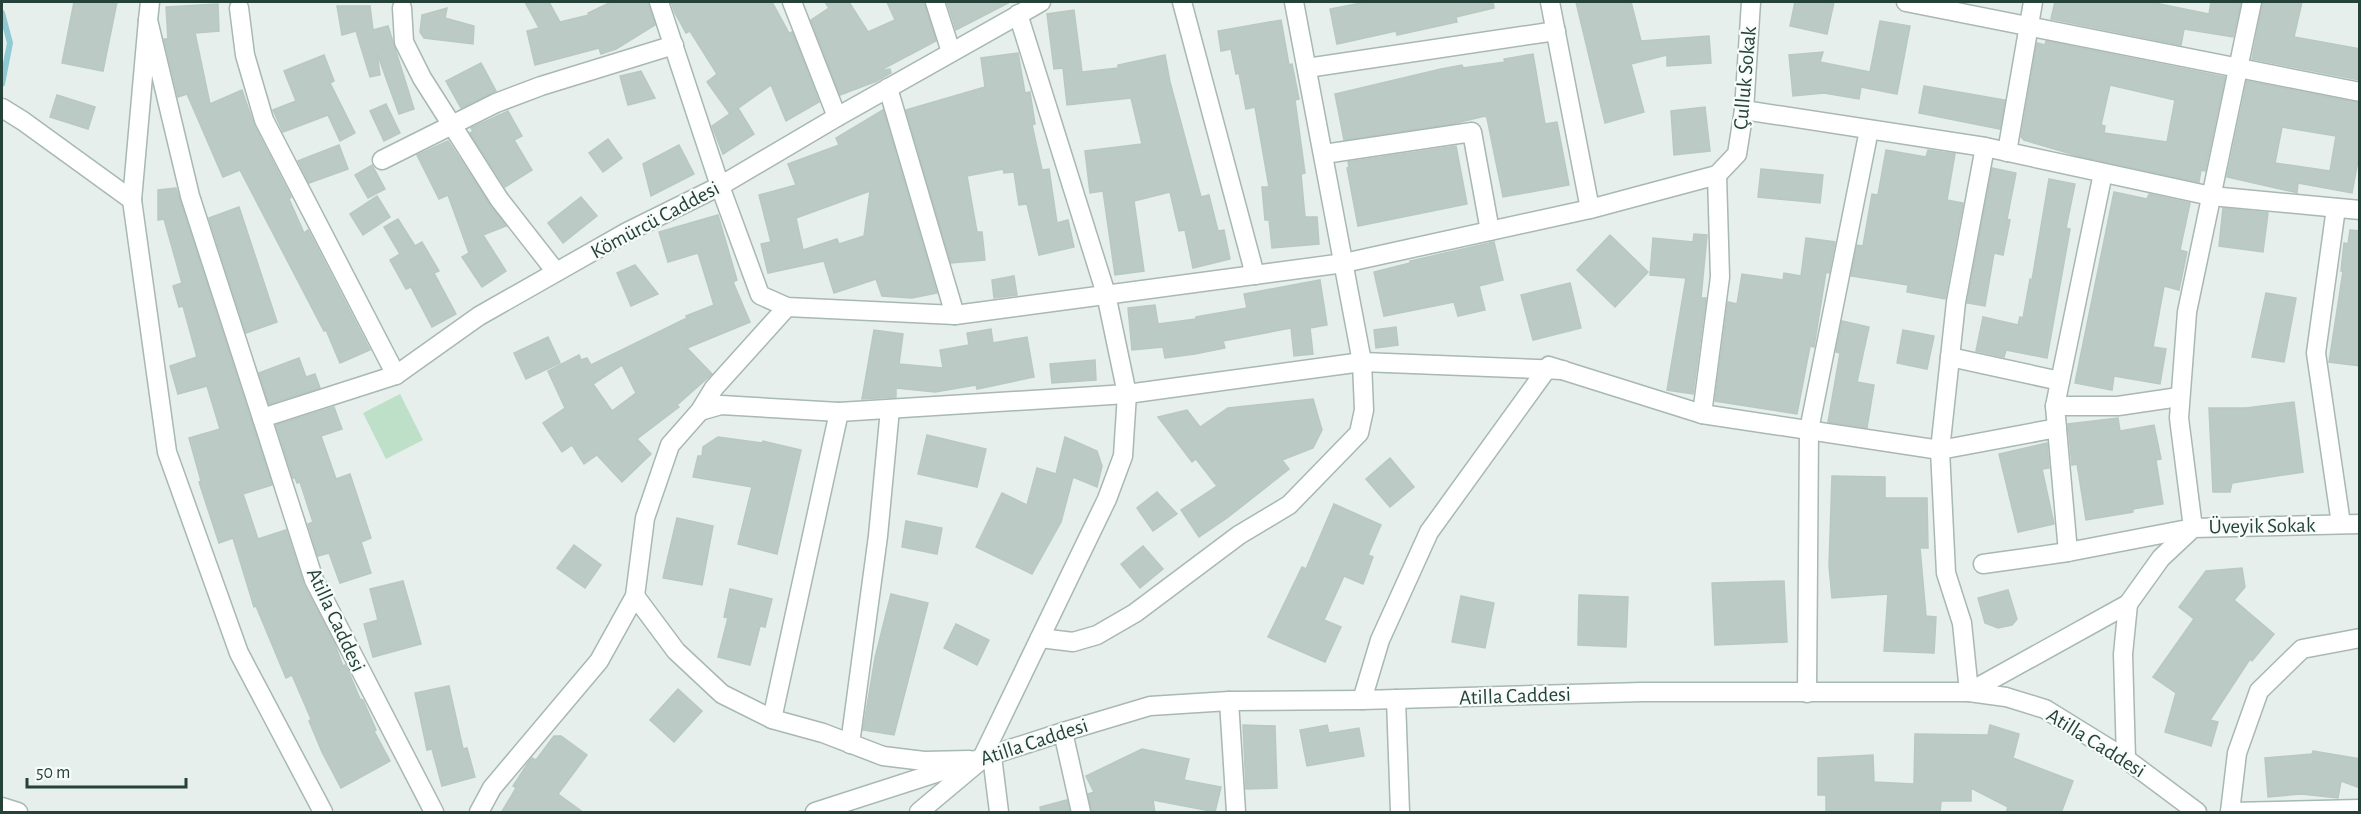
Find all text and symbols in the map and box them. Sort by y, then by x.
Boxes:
street label: Çulluk Sokak [1730,25,1760,131]
street label: Kömürcü Caddesi [587,177,723,263]
street label: Üveyik Sokak [2208,514,2316,537]
street label: Atilla Caddesi [303,565,369,675]
street label: Atilla Caddesi [1459,684,1571,708]
street label: Atilla Caddesi [2043,704,2149,782]
street label: Atilla Caddesi [978,715,1090,769]
scale bar [27,751,186,789]
text: 50 m [36,764,70,782]

